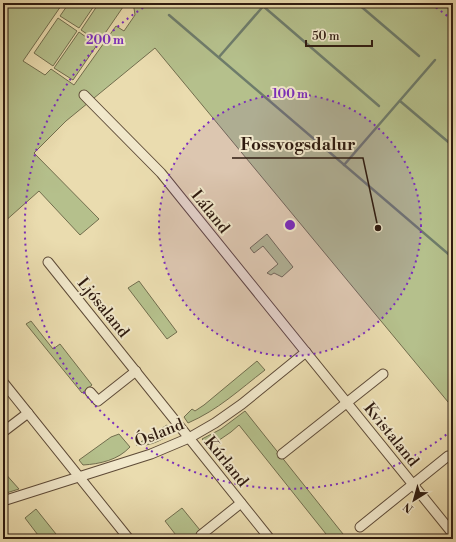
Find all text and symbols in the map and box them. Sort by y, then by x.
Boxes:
scale bar [306,22,372,48]
text: 50 m [312,29,340,44]
text: 200 m [86,33,124,48]
text: 100 m [272,87,308,102]
callout: Fossvogsdalur [232,129,363,158]
text: Fossvogsdalur [240,134,356,156]
street label: Láland [187,186,234,237]
centre of rings [283,218,297,232]
street label: Ljósaland [73,274,133,342]
street label: Kvistaland [359,398,423,471]
street label: Ósland [131,412,187,452]
street label: Kúrland [200,432,253,491]
north arrow [394,480,434,520]
text: N [401,499,416,515]

